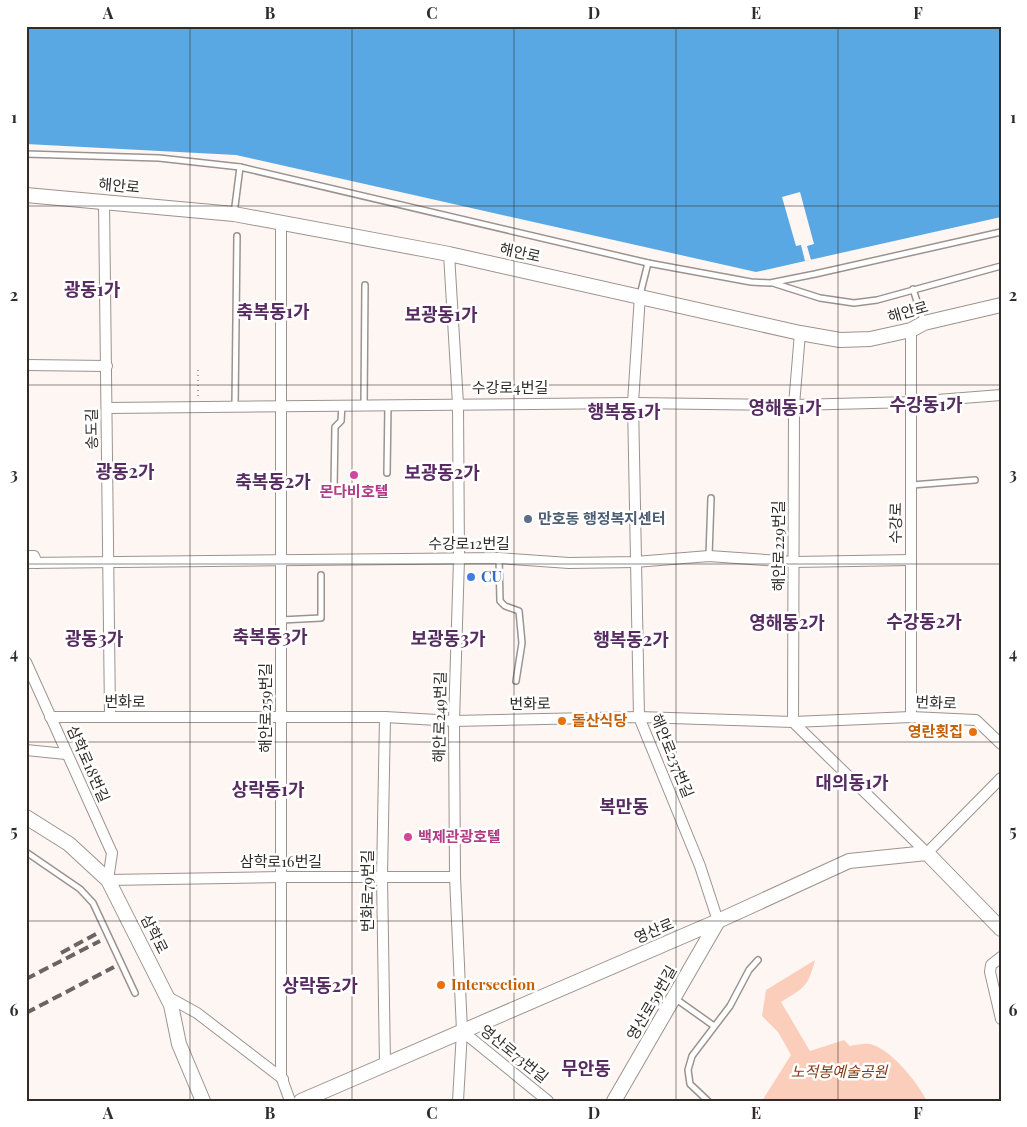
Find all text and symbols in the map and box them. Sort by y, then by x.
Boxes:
text: A [102,2,114,23]
text: B [265,2,276,23]
text: C [426,2,438,23]
text: D [588,2,600,23]
text: E [751,2,761,23]
text: F [913,2,923,23]
text: 1 [11,106,17,127]
text: 1 [1010,106,1016,127]
street label: 해안로 [98,173,141,197]
street label: 해안로 [498,238,543,266]
district label: 광동1가 [64,277,121,301]
text: 2 [10,284,18,305]
text: 2 [1009,284,1017,305]
street label: 해안로 [885,296,930,326]
district label: 축복동1가 [236,299,310,323]
district label: 보광동1가 [404,302,478,326]
street label: 수강로4번길 [472,377,548,397]
district label: 수강동1가 [889,392,963,416]
district label: 영해동1가 [748,395,822,419]
district label: 행복동1가 [587,399,661,423]
street label: 송도길 [81,408,101,450]
district label: 광동2가 [95,459,155,483]
district label: 보광동2가 [404,460,480,484]
text: 3 [10,463,18,484]
text: 3 [1009,463,1017,484]
district label: 축복동2가 [235,469,311,493]
marker: 몬다비호텔 [348,469,360,481]
place label: 몬다비호텔 [319,481,389,501]
street label: 해안로229번길 [768,500,788,592]
street label: 수강로 [885,502,905,544]
place label: 만호동 행정복지센터 [538,508,666,528]
marker: 만호동 행정복지센터 [522,513,534,525]
street label: 수강로12번길 [428,533,510,553]
place label: CU [481,566,503,586]
marker: CU [465,571,477,583]
district label: 수강동2가 [886,609,962,633]
district label: 영해동2가 [749,610,825,634]
district label: 축복동3가 [232,624,308,648]
district label: 광동3가 [65,626,124,650]
district label: 보광동3가 [410,626,486,650]
district label: 행복동2가 [593,627,669,651]
text: 4 [10,642,18,663]
text: 4 [1009,642,1017,663]
street label: 해안로259번길 [255,663,275,753]
street label: 해안로249번길 [428,671,450,763]
street label: 번화로 [104,691,146,711]
street label: 번화로 [915,691,957,713]
street label: 번화로 [509,693,551,713]
place label: 돌산식당 [572,710,627,730]
street label: 해안로237번길 [647,711,699,801]
marker: 돌산식당 [556,715,568,727]
place label: 영란횟집 [908,721,963,741]
street label: 삼학로18번길 [63,722,115,805]
marker: 영란횟집 [967,726,979,738]
district label: 대의동1가 [815,770,889,794]
district label: 상락동1가 [231,777,305,801]
district label: 복만동 [599,794,649,818]
text: 5 [10,820,18,841]
text: 5 [1009,820,1017,841]
place label: 백제관광호텔 [418,826,501,846]
marker: 백제관광호텔 [402,831,414,843]
street label: 번화로79번길 [357,850,377,932]
street label: 삼학로16번길 [240,851,322,871]
street label: 삼학로 [137,911,173,957]
street label: 영산로 [631,913,677,947]
street label: 영산로59번길 [622,962,681,1043]
district label: 상락동2가 [282,973,358,997]
place label: Intersection [451,974,536,994]
marker: Intersection [435,979,447,991]
text: 6 [10,999,19,1020]
text: 6 [1009,999,1018,1020]
street label: 영산로73번길 [477,1020,553,1087]
district label: 무안동 [561,1056,611,1080]
park label: 노적봉예술공원 [791,1061,888,1081]
text: A [102,1102,114,1123]
text: B [265,1102,276,1123]
text: C [426,1102,438,1123]
text: D [588,1102,600,1123]
text: E [751,1102,761,1123]
text: F [913,1102,923,1123]

